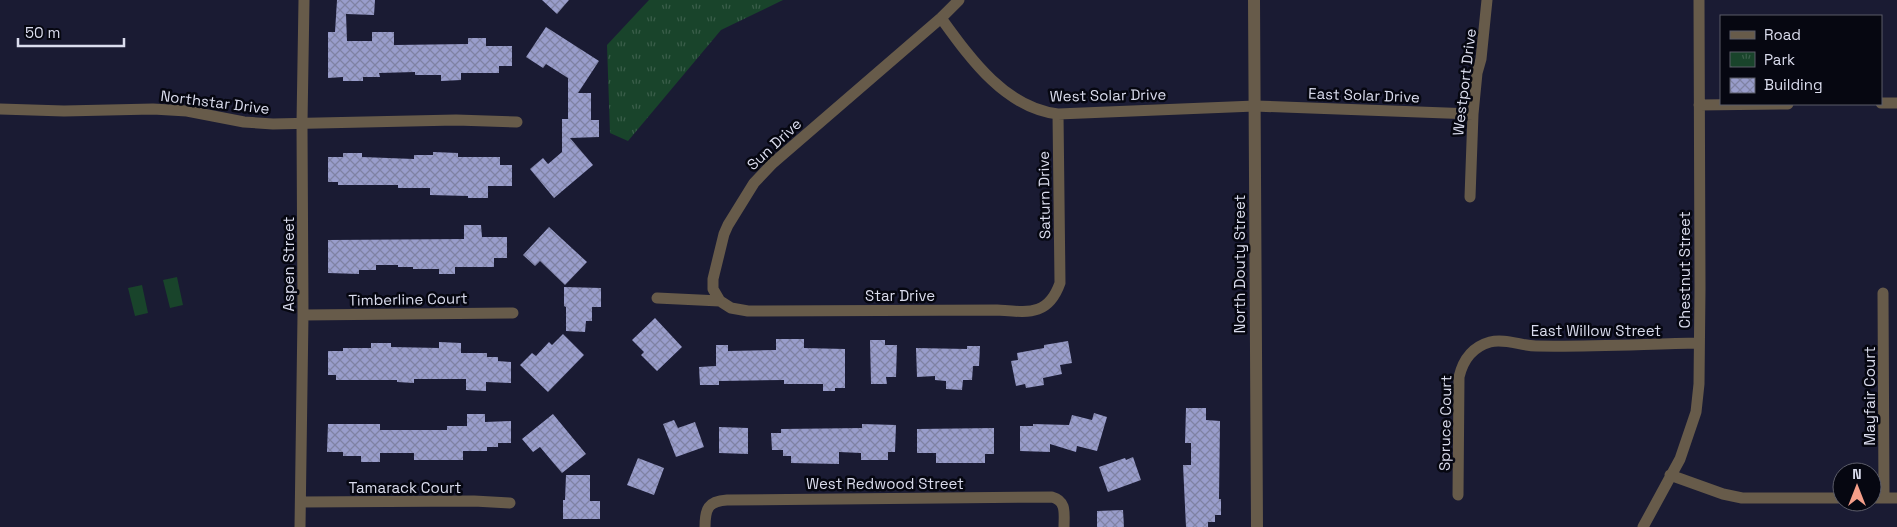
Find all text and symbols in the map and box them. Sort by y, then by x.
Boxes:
scale bar [18,15,124,47]
legend [1720,15,1882,105]
text: 50 m [25,23,60,42]
text: Road [1764,25,1801,44]
street label: Westport Drive [1448,27,1480,137]
text: Park [1764,50,1795,69]
text: Building [1764,75,1823,94]
street label: West Solar Drive [1050,84,1167,106]
street label: East Solar Drive [1308,84,1420,106]
street label: Northstar Drive [159,86,271,118]
street label: Sun Drive [743,114,805,174]
street label: Saturn Drive [1034,151,1054,239]
street label: North Douty Street [1230,194,1249,334]
street label: Chestnut Street [1675,211,1694,329]
street label: Aspen Street [279,217,298,311]
street label: Star Drive [865,286,935,305]
street label: Timberline Court [348,288,468,310]
street label: East Willow Street [1531,321,1661,340]
street label: Mayfair Court [1860,346,1879,446]
street label: Spruce Court [1435,375,1455,471]
north arrow [1832,462,1882,512]
text: N [1852,465,1862,483]
street label: West Redwood Street [806,474,964,493]
street label: Tamarack Court [348,478,462,497]

